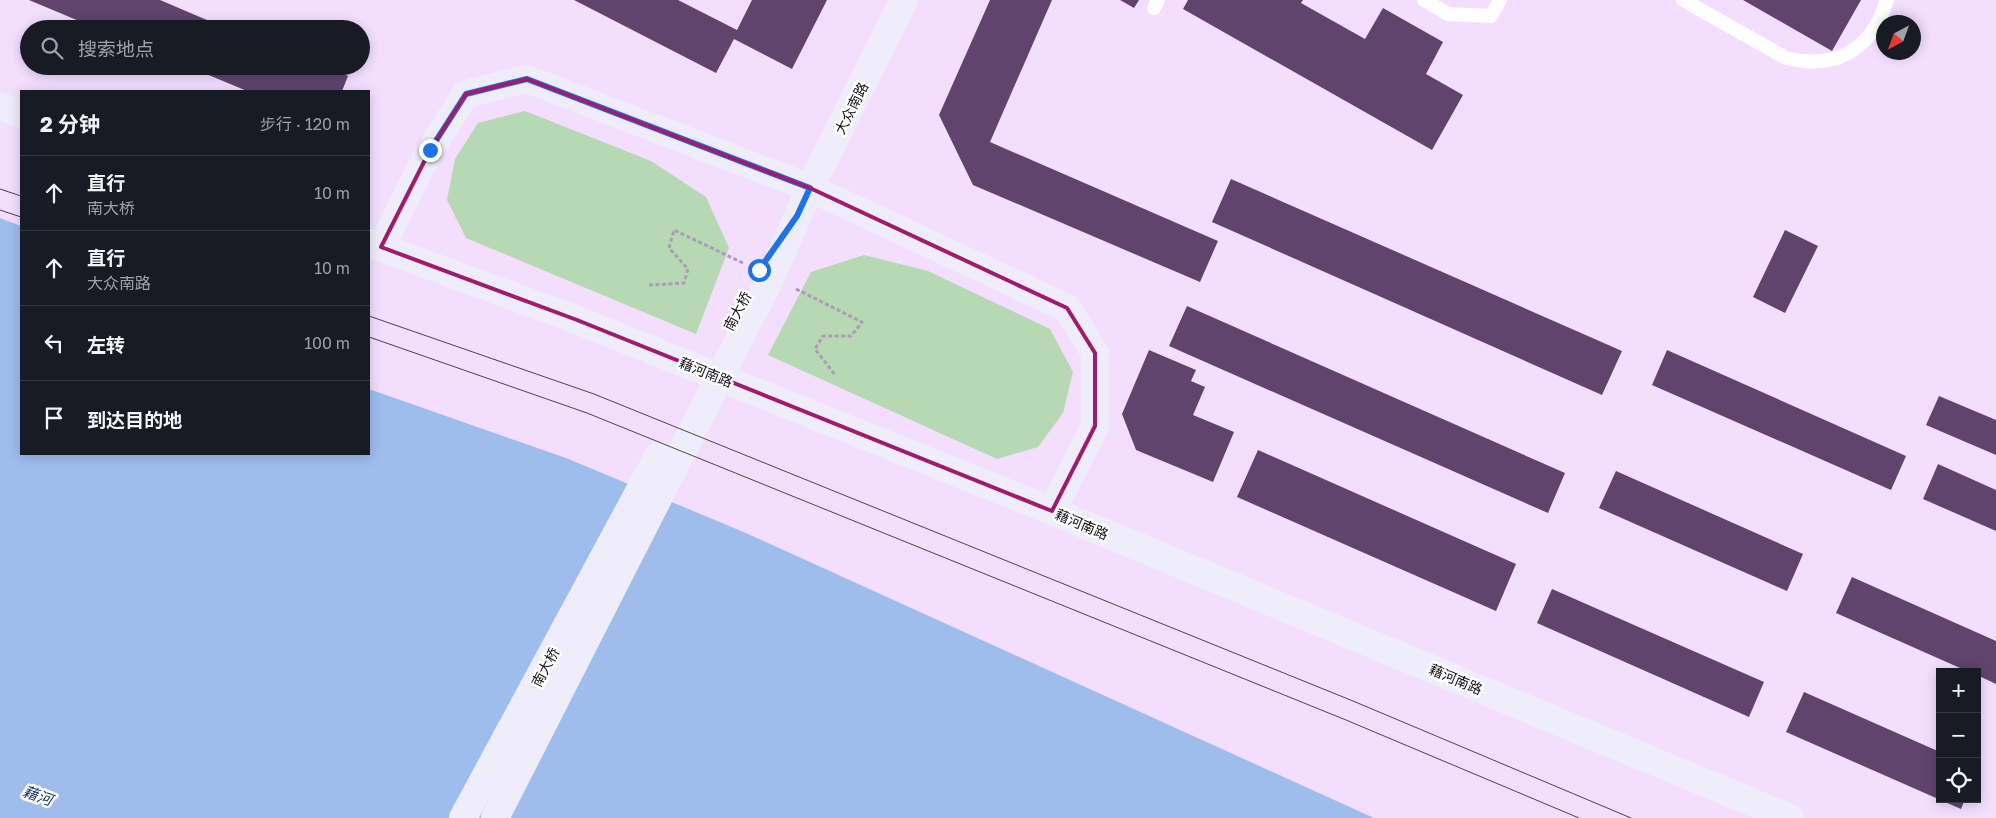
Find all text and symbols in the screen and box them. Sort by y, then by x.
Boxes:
north arrow [1876,15,1921,60]
search box [20,20,370,75]
icon: search [38,34,66,62]
text: 搜索地点 [78,37,154,60]
street label: 大众南路 [831,79,871,137]
text: 2 分钟 [40,111,100,137]
text: 步行 · 120 m [260,114,350,134]
route end [419,139,442,162]
text: 直行 [87,171,125,194]
icon: ahead [40,179,68,207]
text: 10 m [314,183,350,203]
text: 南大桥 [87,198,135,218]
text: 直行 [87,246,125,269]
icon: ahead [40,254,68,282]
text: 10 m [314,258,350,278]
route start [748,259,771,282]
text: 大众南路 [87,273,151,293]
street label: 南大桥 [720,288,754,334]
icon: left [40,329,68,357]
text: 左转 [87,333,125,356]
text: 100 m [304,333,350,353]
street label: 藉河南路 [677,354,735,390]
icon: arrive [40,404,68,432]
text: 到达目的地 [87,408,182,431]
street label: 藉河南路 [1053,505,1111,543]
street label: 南大桥 [528,644,562,690]
street label: 藉河南路 [1427,660,1485,698]
map controls [1936,668,1981,803]
button: + [1936,668,1981,713]
button: − [1936,713,1981,758]
button: locate [1936,758,1981,803]
water label: 藉河 [21,782,58,809]

